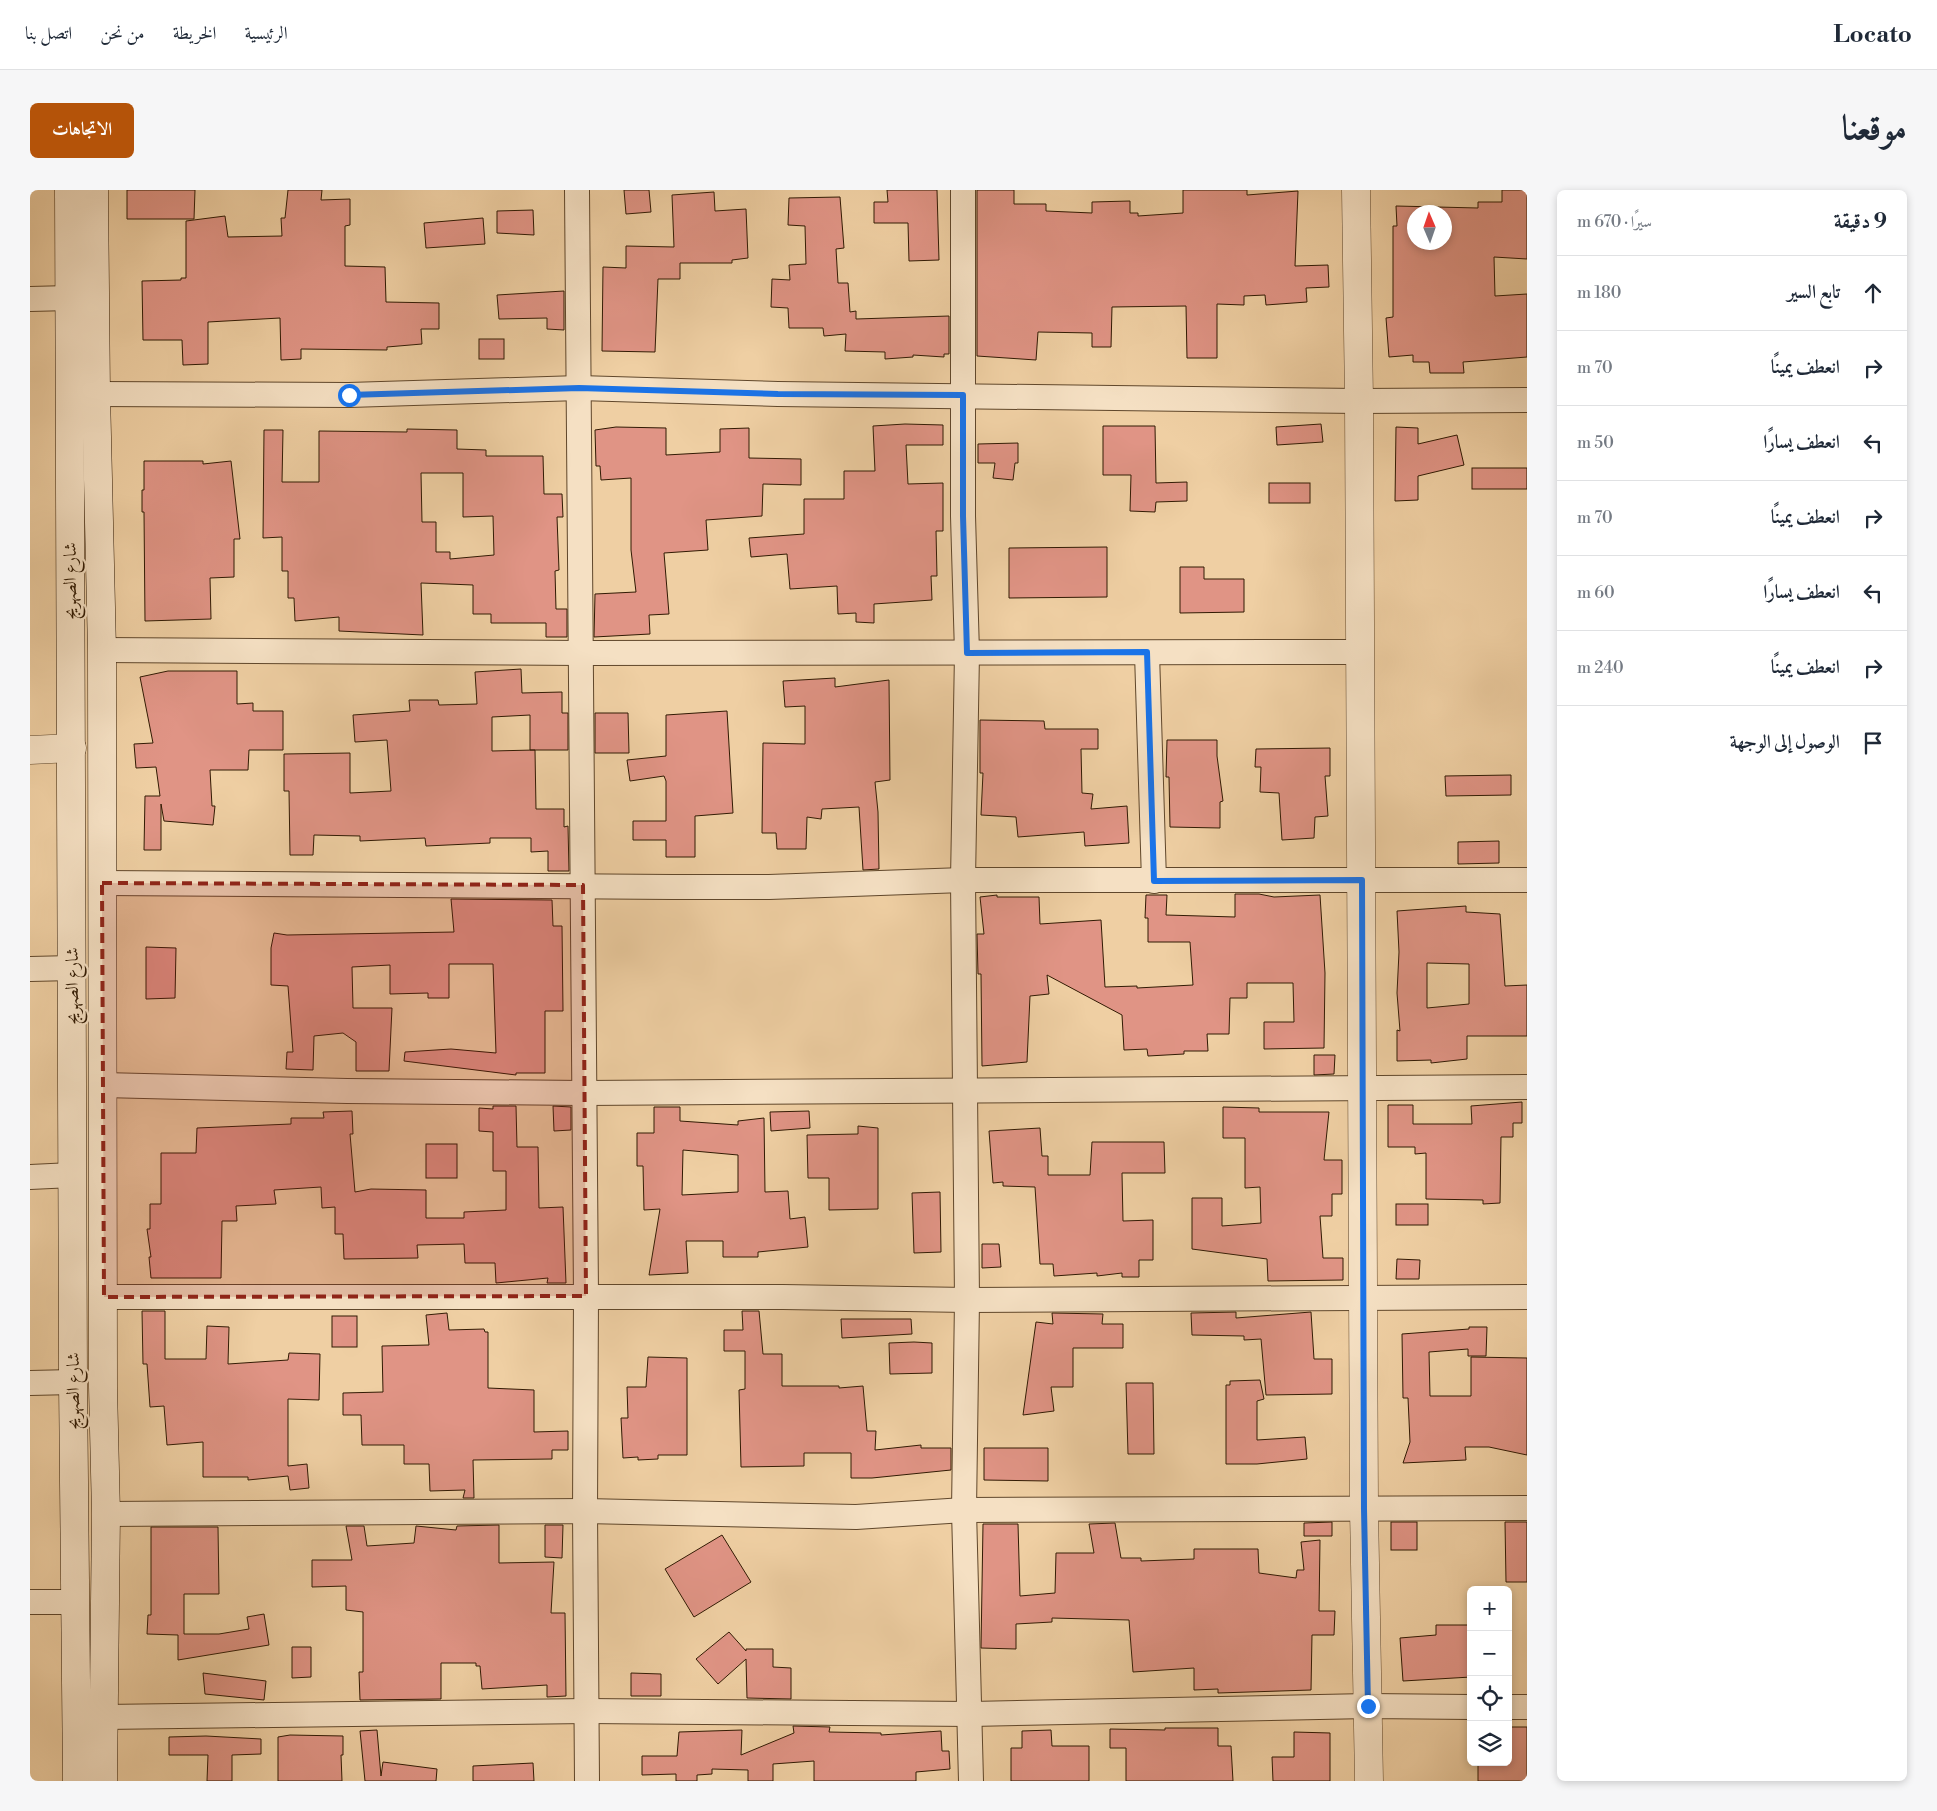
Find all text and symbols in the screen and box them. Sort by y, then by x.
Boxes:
text: Locato [1833,20,1912,50]
text: اتصل بنا [25,22,72,45]
text: من نحن [100,22,145,45]
text: الخريطة [173,22,216,45]
text: الرئيسية [244,22,288,45]
button: الاتجاهات [30,103,134,158]
text: موقعنا [1842,107,1907,150]
north arrow [1407,205,1452,250]
text: 9 دقيقة [1834,209,1887,235]
text: سيرًا · 670 m [1577,212,1652,232]
icon: ahead [1859,279,1887,307]
text: تابع السير [1787,280,1840,304]
text: 180 m [1577,283,1621,303]
icon: right [1859,354,1887,382]
text: انعطف يمينًا [1771,355,1840,379]
text: 70 m [1577,358,1613,378]
route start [338,384,361,407]
icon: left [1859,429,1887,457]
text: انعطف يسارًا [1763,430,1840,454]
text: 50 m [1577,433,1614,453]
icon: right [1859,504,1887,532]
text: انعطف يمينًا [1771,505,1840,529]
text: 70 m [1577,508,1613,528]
street label: شارع الصهريج [59,542,86,620]
icon: left [1859,579,1887,607]
text: انعطف يسارًا [1763,580,1840,604]
text: 60 m [1577,583,1615,603]
icon: right [1859,654,1887,682]
text: انعطف يمينًا [1771,655,1840,679]
text: 240 m [1577,658,1624,678]
icon: arrive [1859,729,1887,757]
text: الوصول إلى الوجهة [1730,730,1840,754]
street label: شارع الصهريج [61,947,88,1025]
street label: شارع الصهريج [62,1352,89,1430]
map controls [1467,1586,1512,1766]
button: + [1467,1586,1512,1631]
button: − [1467,1631,1512,1676]
button: locate [1467,1676,1512,1721]
route end [1357,1695,1380,1718]
button: layers [1467,1721,1512,1766]

